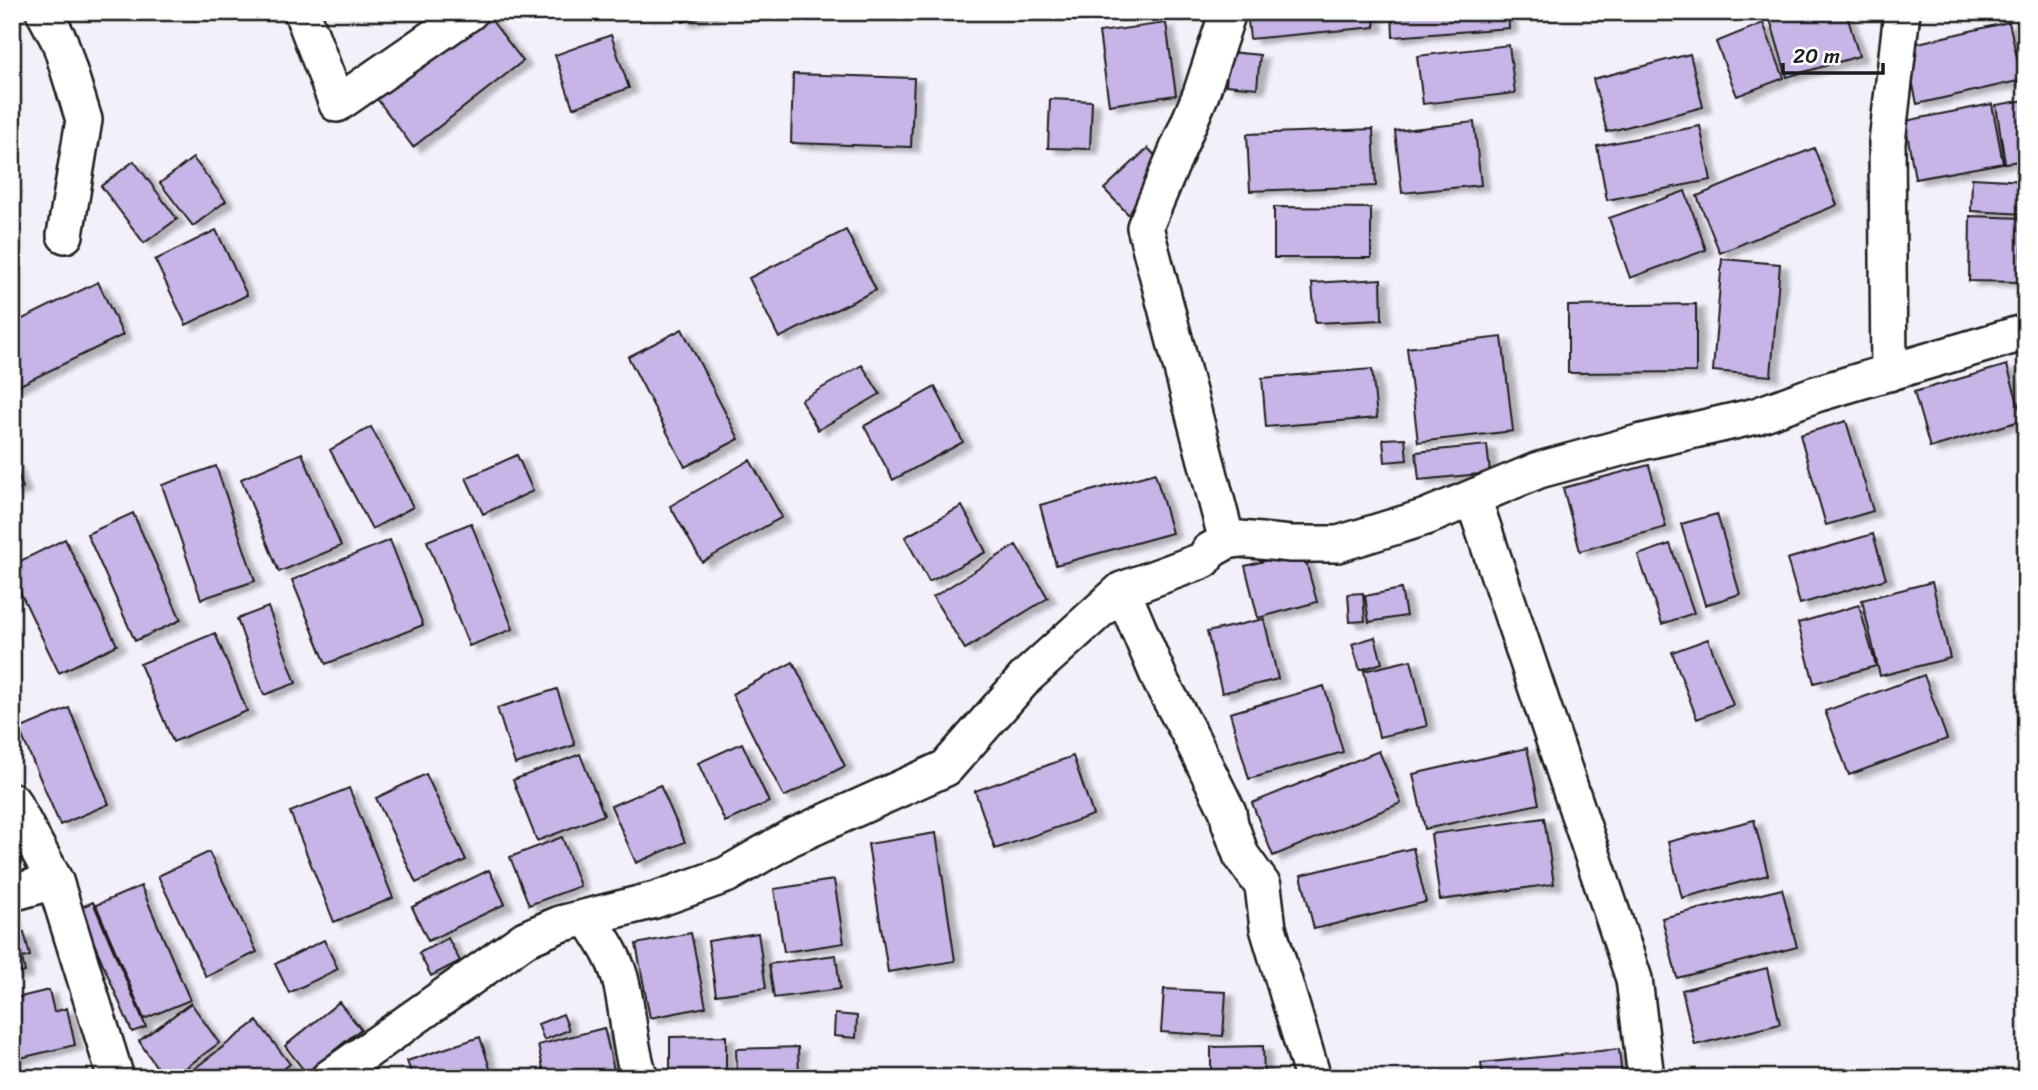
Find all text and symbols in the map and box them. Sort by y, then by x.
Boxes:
scale bar [1783,32,1882,76]
text: 20 m [1793,37,1840,75]

